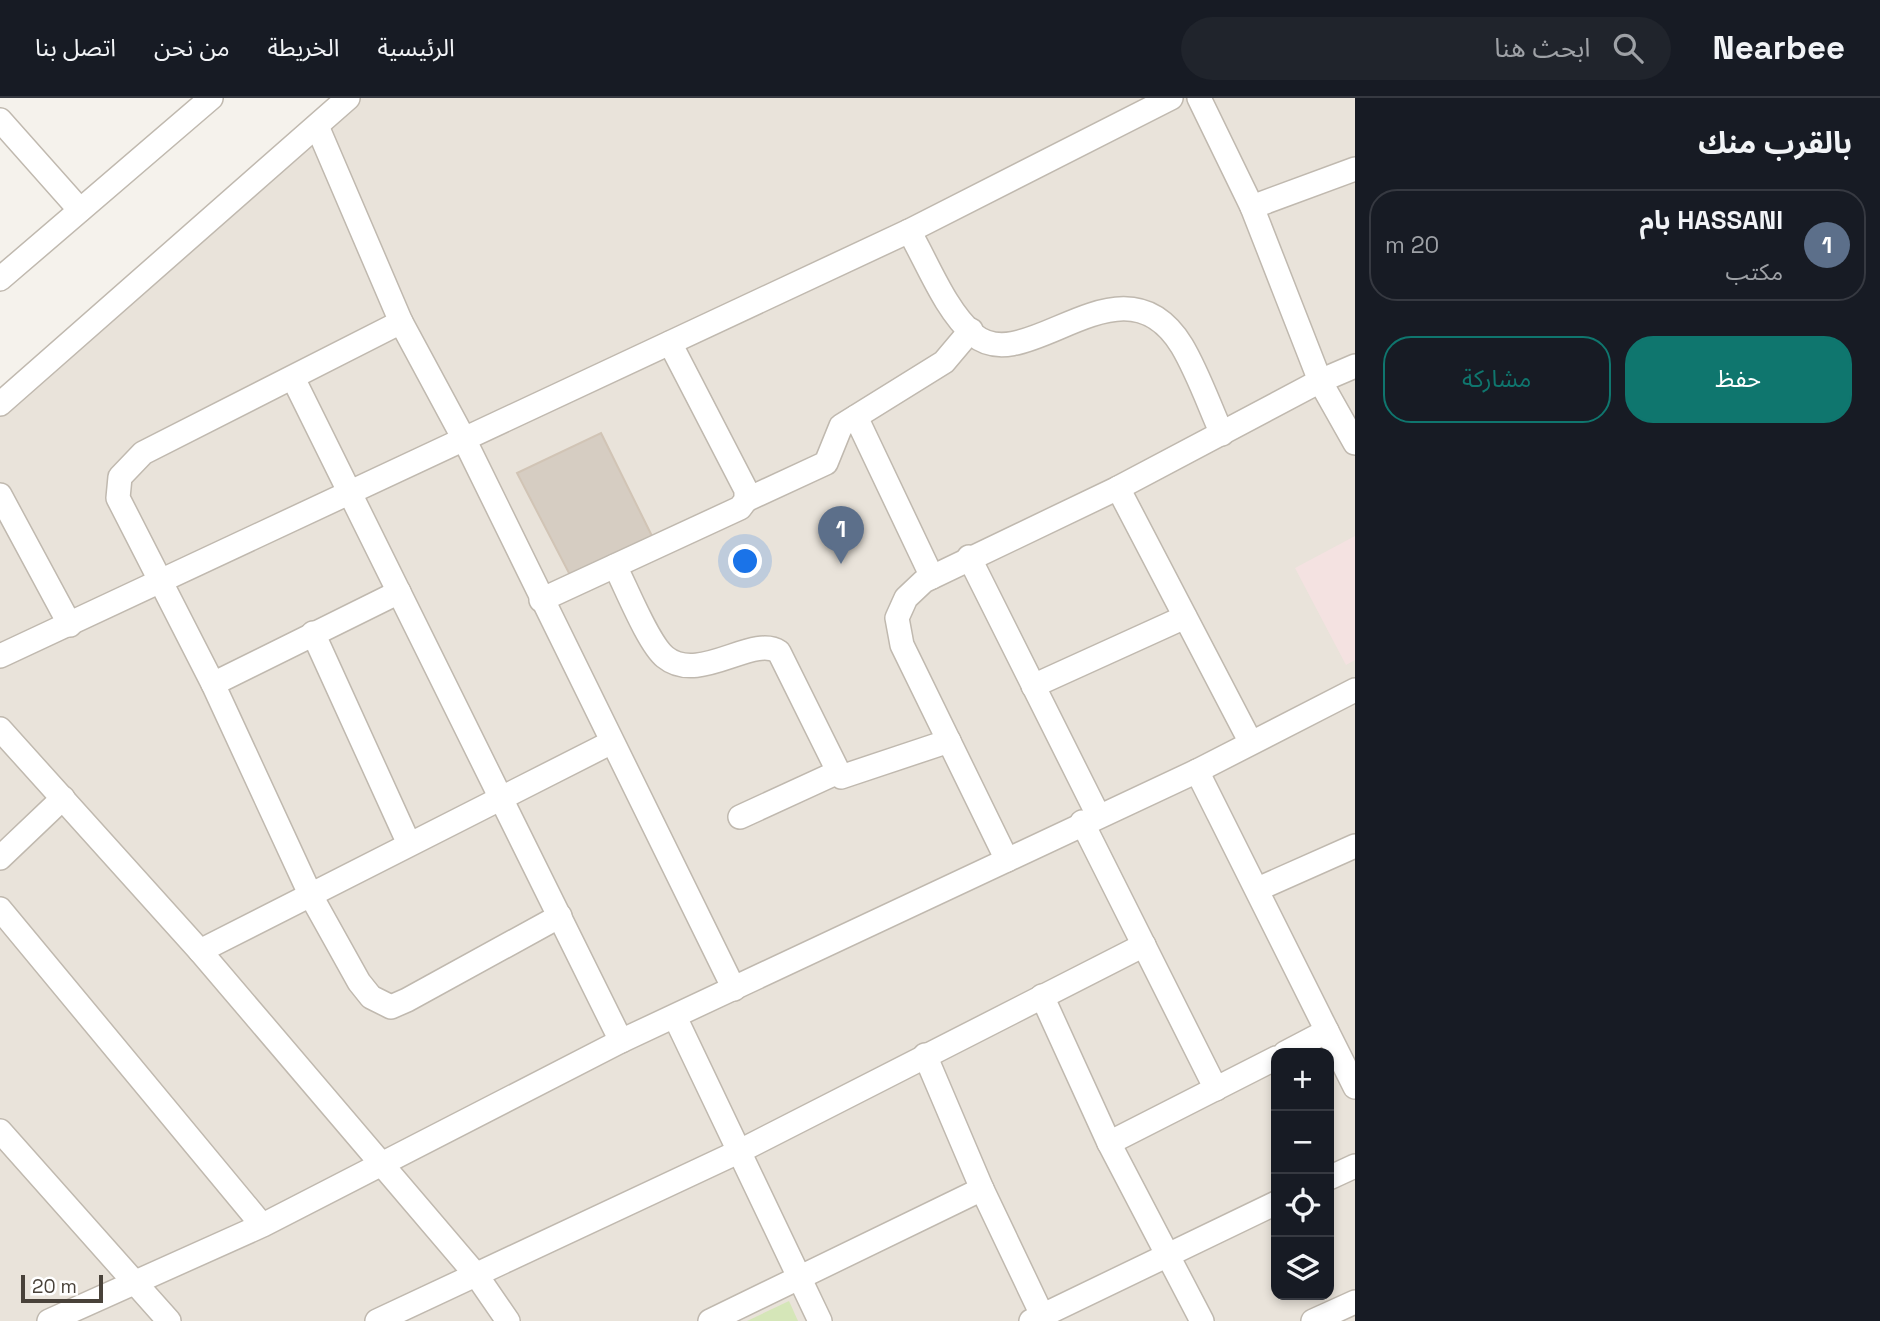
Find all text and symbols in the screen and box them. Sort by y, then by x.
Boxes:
search box [1181,17,1671,80]
text: Nearbee [1713,27,1845,69]
icon: search [1609,29,1647,67]
text: ابحث هنا [1494,31,1591,65]
text: اتصل بنا [35,32,116,63]
text: من نحن [154,32,230,63]
text: الخريطة [268,32,340,63]
text: الرئيسية [378,32,455,63]
text: بالقرب منك [1698,123,1852,162]
text: HASSANI بام [1640,203,1783,237]
text: 20 m [1385,230,1439,260]
text: 1 [1822,230,1832,260]
text: مكتب [1726,257,1783,287]
button: مشاركة [1383,336,1611,423]
button: حفظ [1625,336,1852,423]
pin: 1 [818,506,864,564]
your location [728,544,762,578]
map controls [1271,1048,1334,1300]
button: + [1271,1048,1334,1111]
button: − [1271,1111,1334,1174]
button: locate [1271,1174,1334,1237]
button: layers [1271,1237,1334,1300]
scale bar [21,1272,103,1304]
text: 20 m [32,1274,77,1299]

